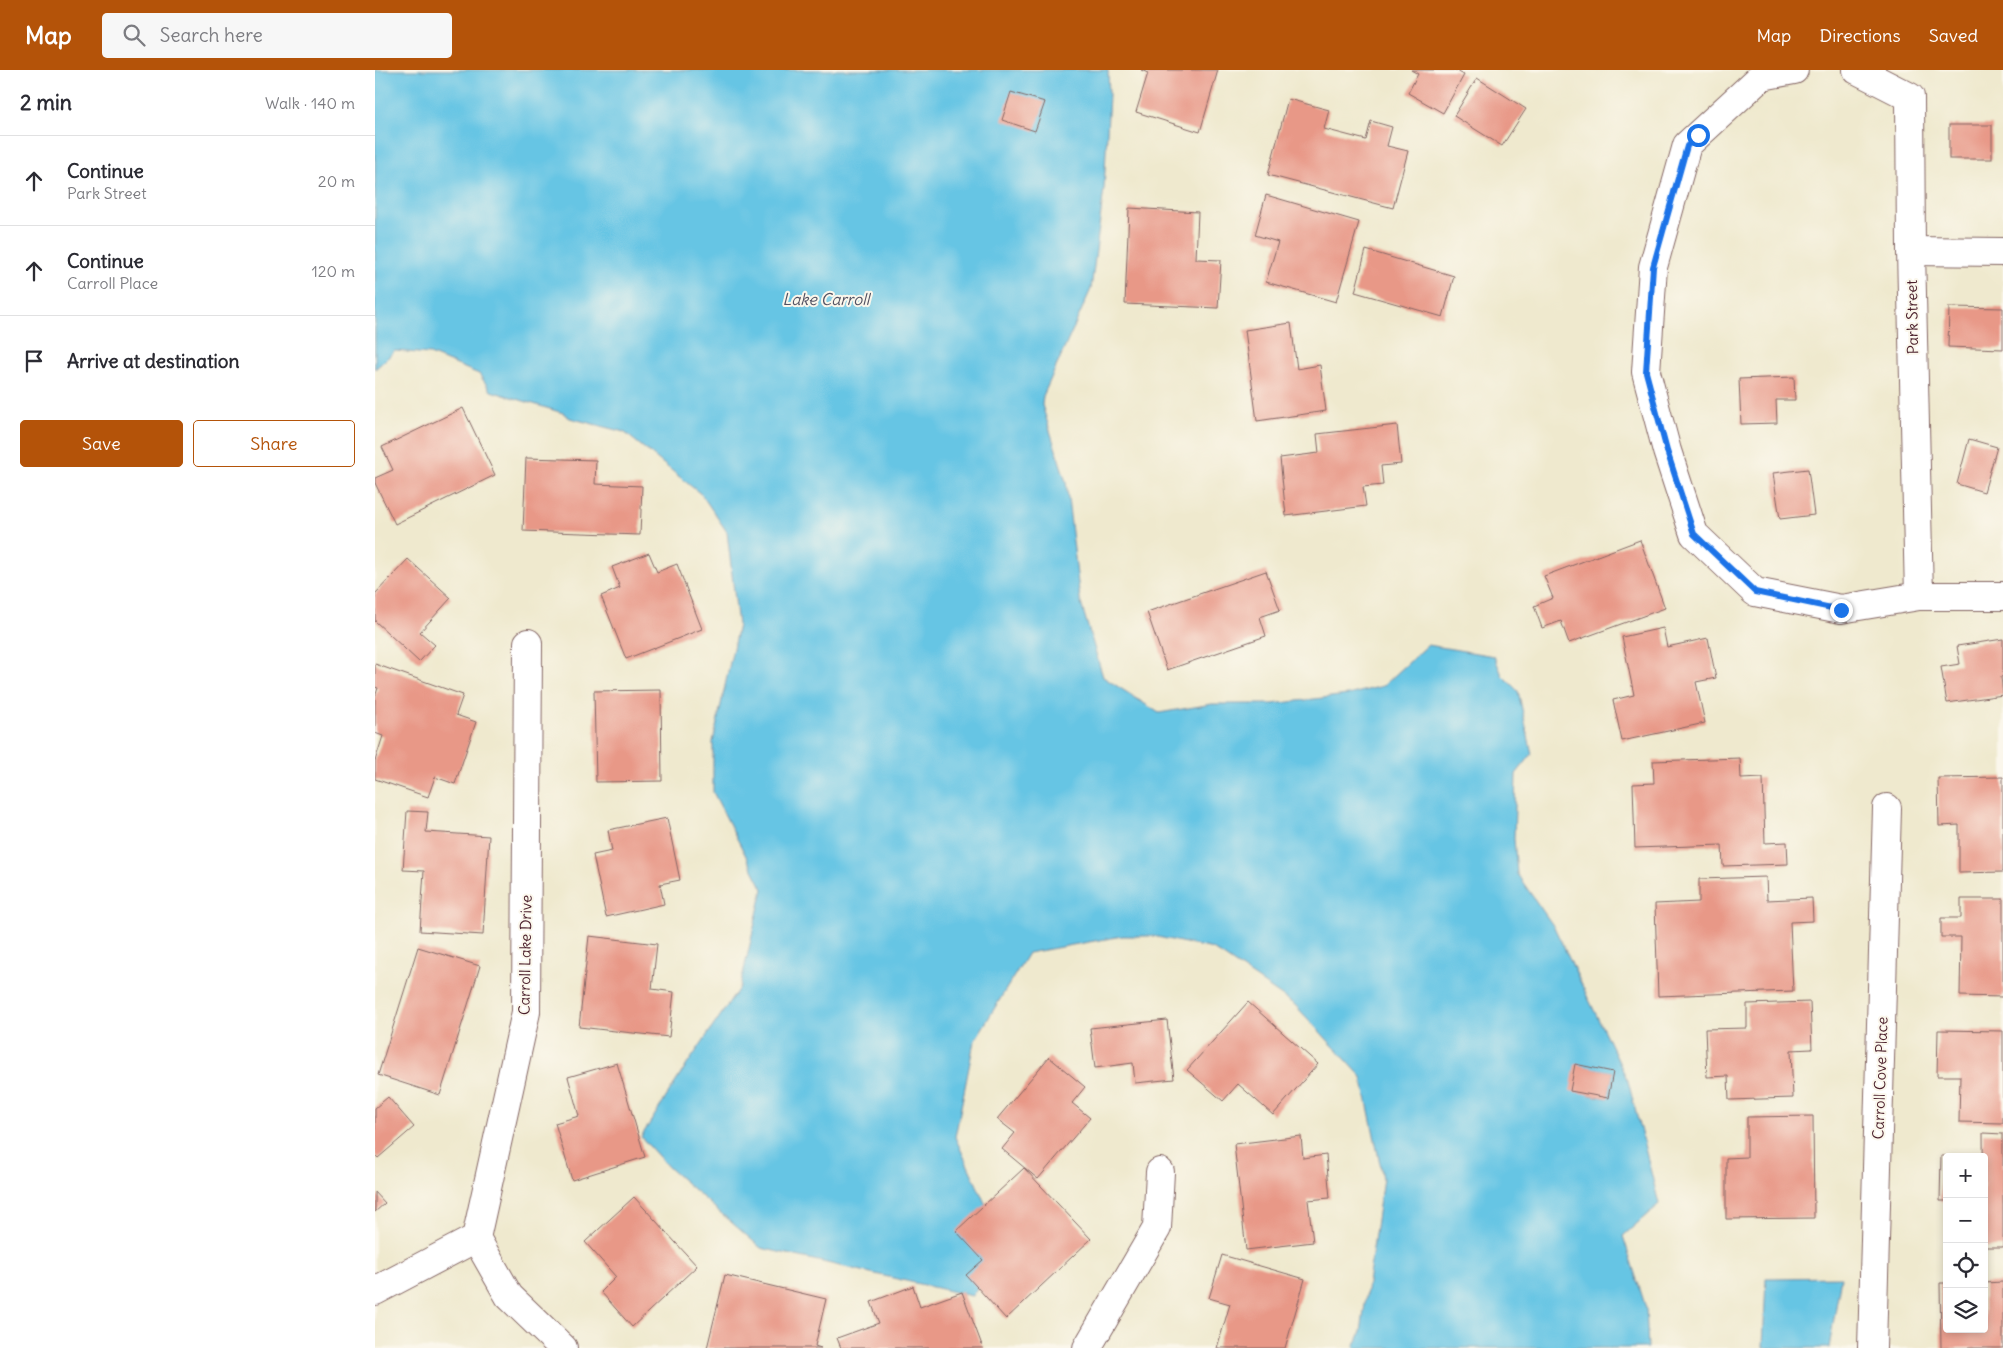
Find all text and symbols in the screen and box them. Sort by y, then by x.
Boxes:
search box [102,13,452,58]
text: Map [25,20,72,50]
icon: search [120,21,148,49]
text: Search here [160,23,263,47]
text: Map [1756,24,1791,47]
text: Directions [1819,24,1901,47]
text: Saved [1929,24,1978,47]
text: 2 min [20,89,72,116]
text: Walk · 140 m [265,93,355,113]
route start [1687,124,1710,147]
text: Continue [67,159,144,183]
icon: ahead [20,167,48,195]
text: 20 m [318,171,355,191]
text: Park Street [67,183,147,203]
text: Continue [67,249,144,273]
icon: ahead [20,257,48,285]
text: 120 m [312,261,355,281]
text: Carroll Place [67,273,158,293]
street label: Park Street [1902,280,1922,354]
water label: Lake Carroll [783,289,872,309]
icon: arrive [20,347,48,375]
text: Arrive at destination [67,349,240,373]
button: Save [20,420,183,467]
button: Share [193,420,355,467]
route end [1830,599,1853,622]
street label: Carroll Lake Drive [514,895,536,1015]
street label: Carroll Cove Place [1868,1016,1892,1140]
map controls [1943,1153,1988,1333]
button: + [1943,1153,1988,1198]
button: − [1943,1198,1988,1243]
button: locate [1943,1243,1988,1288]
button: layers [1943,1288,1988,1333]

